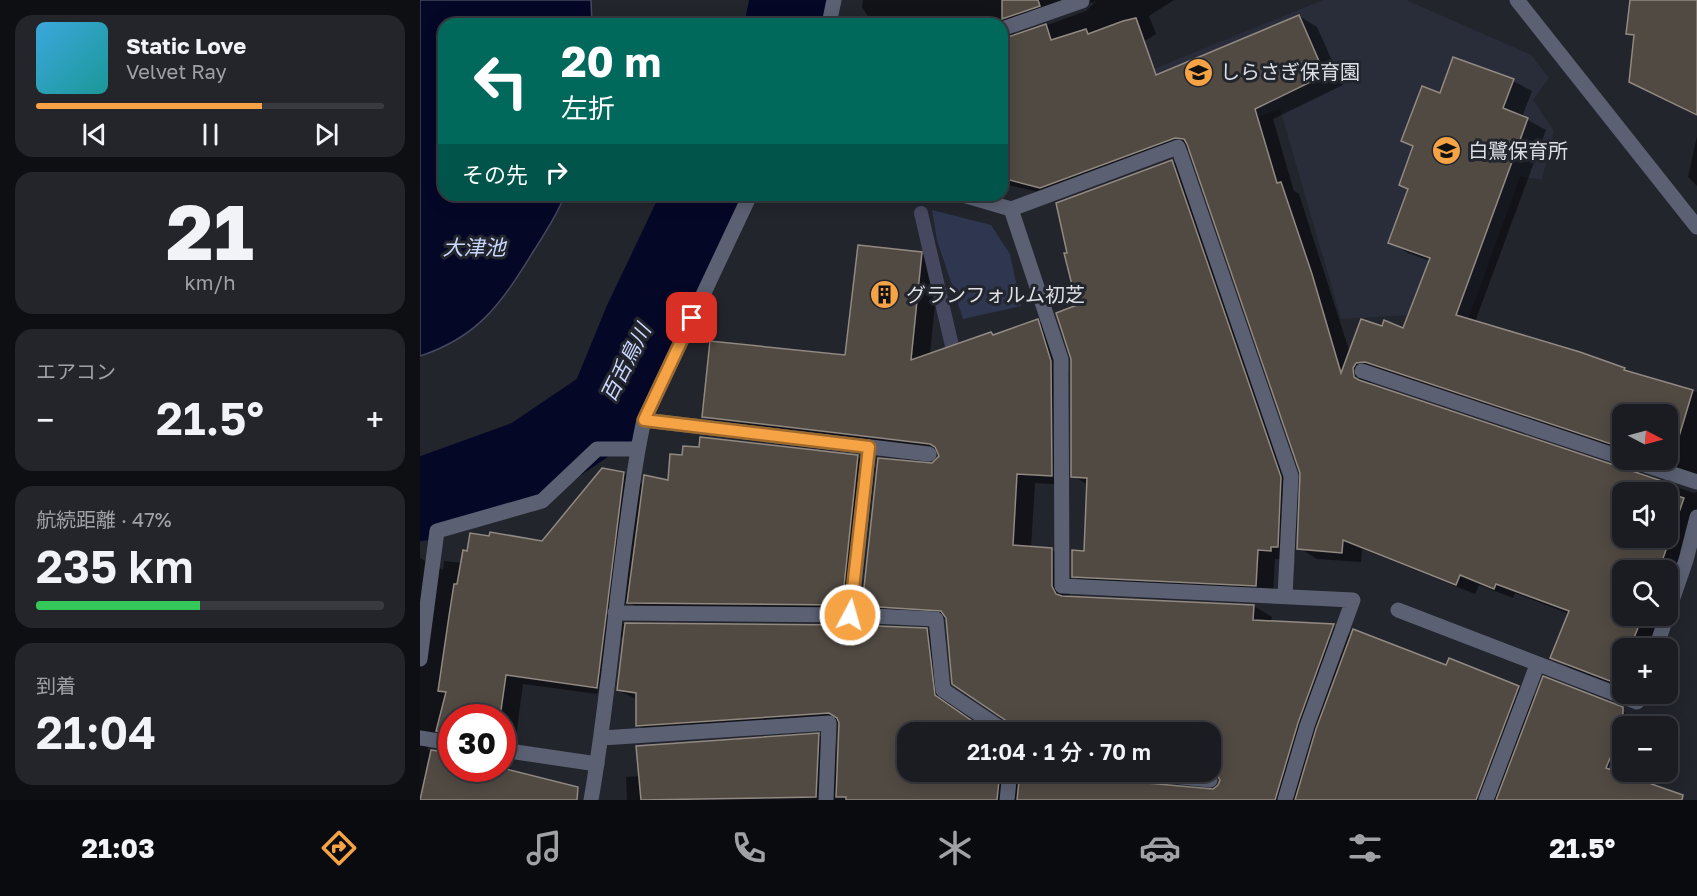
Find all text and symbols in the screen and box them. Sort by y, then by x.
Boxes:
text: Static Love [126,32,246,59]
text: 20 m [561,36,661,86]
icon: left [462,42,540,120]
school or university icon: しらさぎ保育園 [1183,56,1215,88]
text: Velvet Ray [126,59,227,83]
place label: しらさぎ保育園 [1220,59,1360,83]
text: 左折 [561,92,615,124]
icon: previous [78,118,111,151]
icon: pause [194,118,227,151]
icon: next [310,118,343,151]
school or university icon: 白鷺保育所 [1431,135,1463,167]
place label: 白鷺保育所 [1468,138,1568,162]
icon: right [540,156,573,189]
text: その先 [462,161,528,188]
text: 21 [166,184,254,277]
water label: 大津池 [443,234,507,260]
text: km/h [185,270,235,294]
building icon: グランフォルム初芝 [869,279,901,311]
place label: グランフォルム初芝 [906,282,1085,306]
pin [666,292,717,343]
icon: arrive [675,301,708,334]
water label: 百舌鳥川 [594,317,657,406]
text: エアコン [36,359,116,383]
text: 21.5° [156,391,264,445]
text: − [36,400,54,439]
text: + [366,400,384,439]
north arrow [1612,404,1678,470]
map controls [1612,404,1678,782]
button: sound [1612,482,1678,548]
text: 航続距離 · 47% [36,507,172,531]
text: 235 km [36,539,194,593]
button: search [1612,560,1678,626]
position arrow [818,583,882,647]
button: + [1612,638,1678,704]
text: 到着 [36,673,76,697]
speed limit sign: 30 [438,704,516,782]
text: 21:04 [36,705,157,759]
button: − [1612,716,1678,782]
text: 21:04 · 1 分 · 70 m [967,738,1151,765]
icon: directions [318,827,360,869]
icon: music [523,827,565,869]
icon: phone [728,827,770,869]
icon: climate [934,827,976,869]
icon: car [1139,827,1181,869]
icon: filters [1344,827,1386,869]
text: 21:03 [82,832,155,864]
text: 21.5° [1549,832,1615,864]

